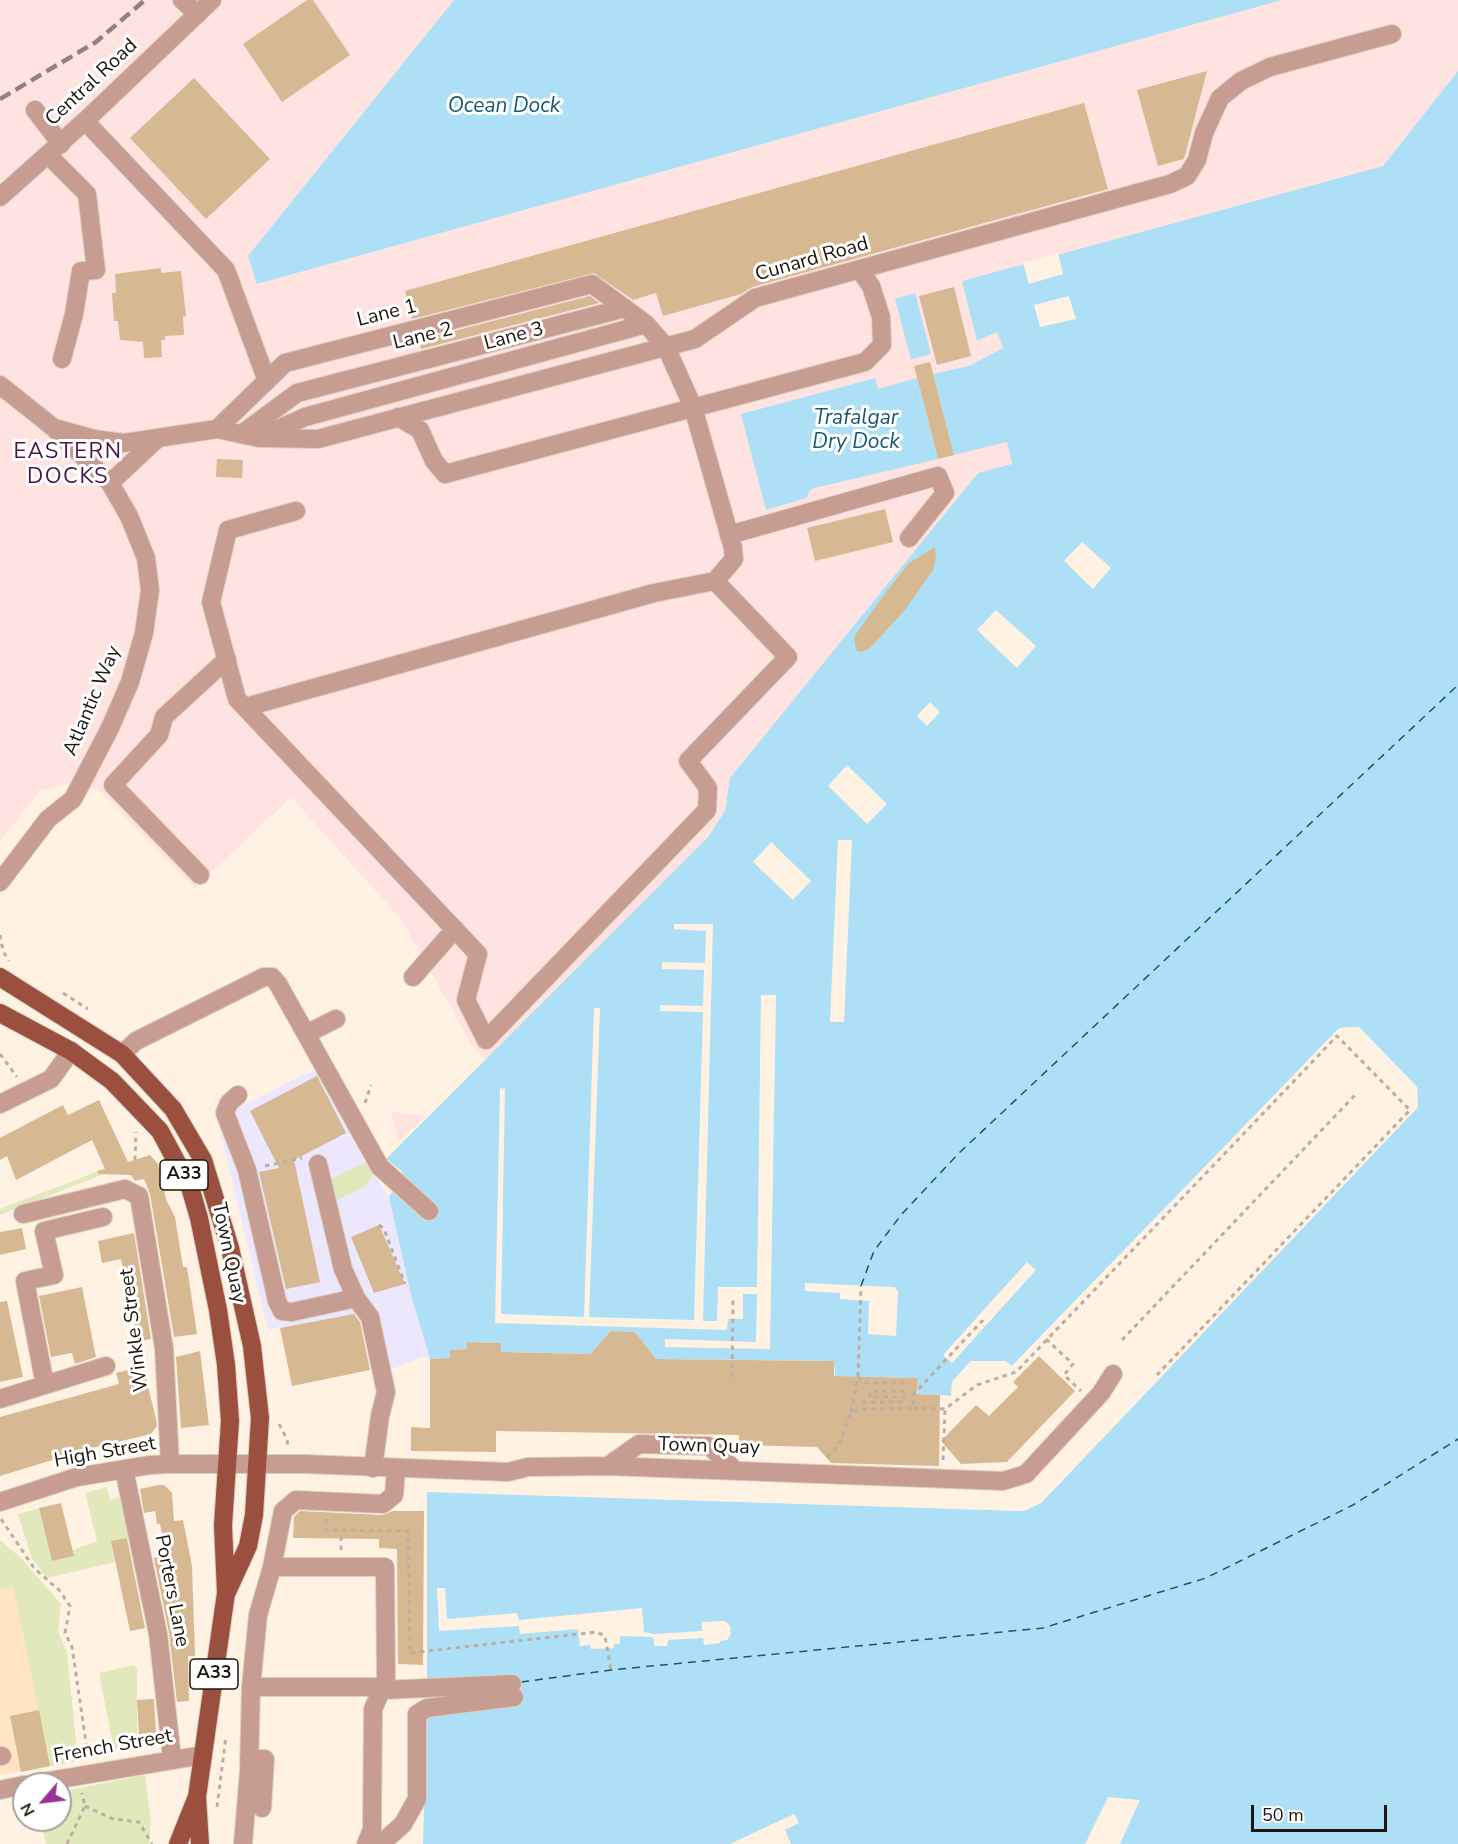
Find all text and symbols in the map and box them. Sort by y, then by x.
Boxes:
street label: Central Road [41,34,143,132]
water label: Ocean Dock [448,94,560,120]
street label: Cunard Road [753,232,871,288]
street label: Lane 1 [355,295,419,333]
street label: Lane 2 [391,318,455,356]
street label: Lane 3 [482,318,546,356]
water label: Trafalgar Dry Dock [812,406,900,456]
district label: EASTERN DOCKS [13,440,123,492]
street label: Atlantic Way [59,643,127,759]
road number: A33 [160,1160,208,1190]
street label: Town Quay [206,1201,250,1305]
street label: Winkle Street [116,1267,154,1393]
street label: High Street [52,1432,158,1474]
street label: Town Quay [658,1433,760,1461]
street label: Porters Lane [148,1533,194,1649]
road number: A33 [190,1659,238,1689]
street label: French Street [52,1725,174,1769]
north arrow [12,1772,72,1832]
scale bar [1254,1793,1390,1831]
text: N [15,1799,40,1820]
text: 50 m [1262,1803,1304,1827]

